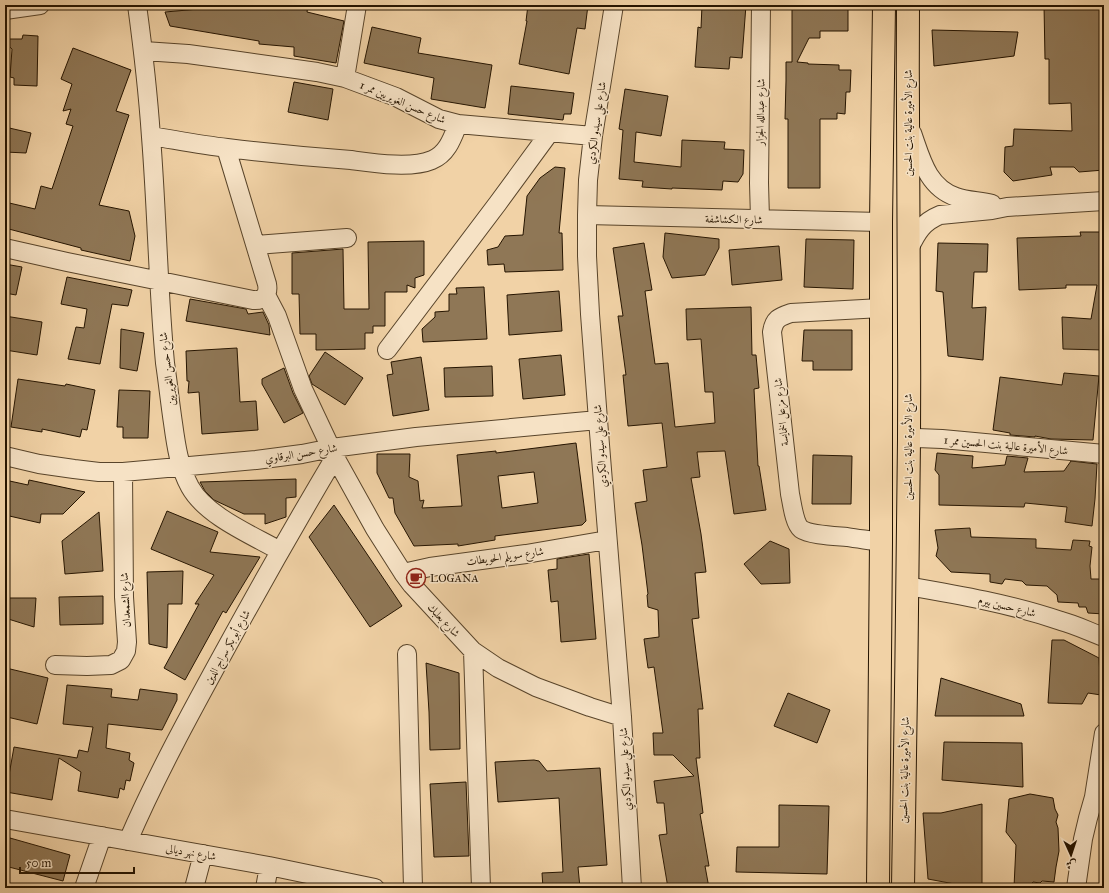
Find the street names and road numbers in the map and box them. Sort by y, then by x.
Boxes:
street label: شارع الأميرة عالية بنت الحسين [900,70,918,176]
street label: شارع عبدالله الجزار [753,78,771,147]
street label: شارع حسن الغويريين ممر 1 [357,79,448,129]
street label: شارع علي سيدو الكردي [584,81,613,166]
street label: شارع الكشاشفة [705,212,763,230]
street label: شارع حسن الغويريين [157,331,181,407]
street label: شارع مزعل الخمايسة [771,377,795,447]
street label: شارع الأميرة عالية بنت الحسين [900,394,918,500]
street label: شارع علي سيدو الكردي [591,404,614,488]
street label: شارع الأميرة عالية بنت الحسين ممر 1 [943,432,1069,460]
street label: شارع حسن البرقاوي [264,441,339,469]
street label: شارع سويلم الحويطات [466,545,545,573]
street label: شارع الشمعدان [118,572,136,628]
street label: شارع حسين بيرم [976,593,1037,623]
street label: شارع بعلبك [423,601,463,642]
street label: شارع أبو بكر سراج الدين [200,607,257,689]
street label: شارع الأميرة عالية بنت الحسين [895,716,915,824]
street label: شارع علي سيدو الكردي [617,727,638,811]
street label: شارع نهر ديالى [164,842,217,866]

